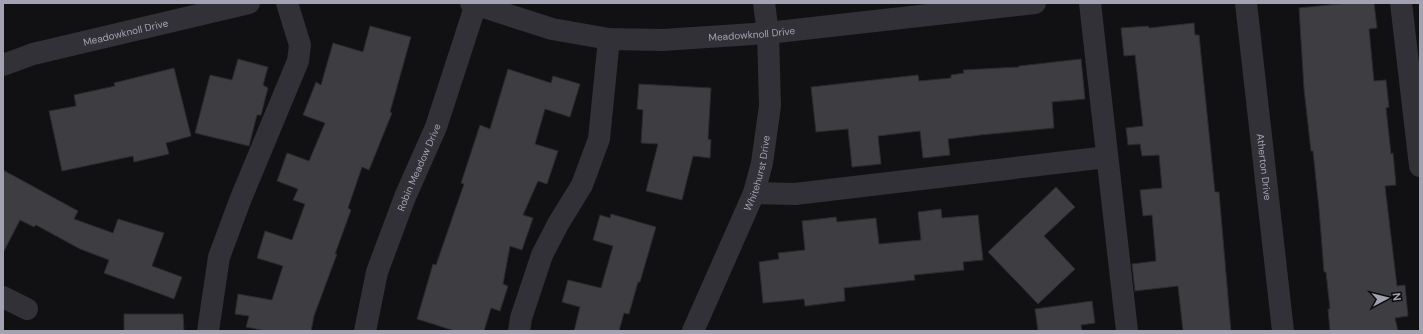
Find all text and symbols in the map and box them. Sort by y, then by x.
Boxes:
street label: Meadowknoll Drive [82,16,170,48]
street label: Meadowknoll Drive [708,23,796,43]
street label: Robin Meadow Drive [394,122,443,213]
street label: Atherton Drive [1254,133,1275,201]
street label: Whitehurst Drive [740,134,772,213]
north arrow [1367,278,1407,318]
text: N [1389,292,1404,302]

